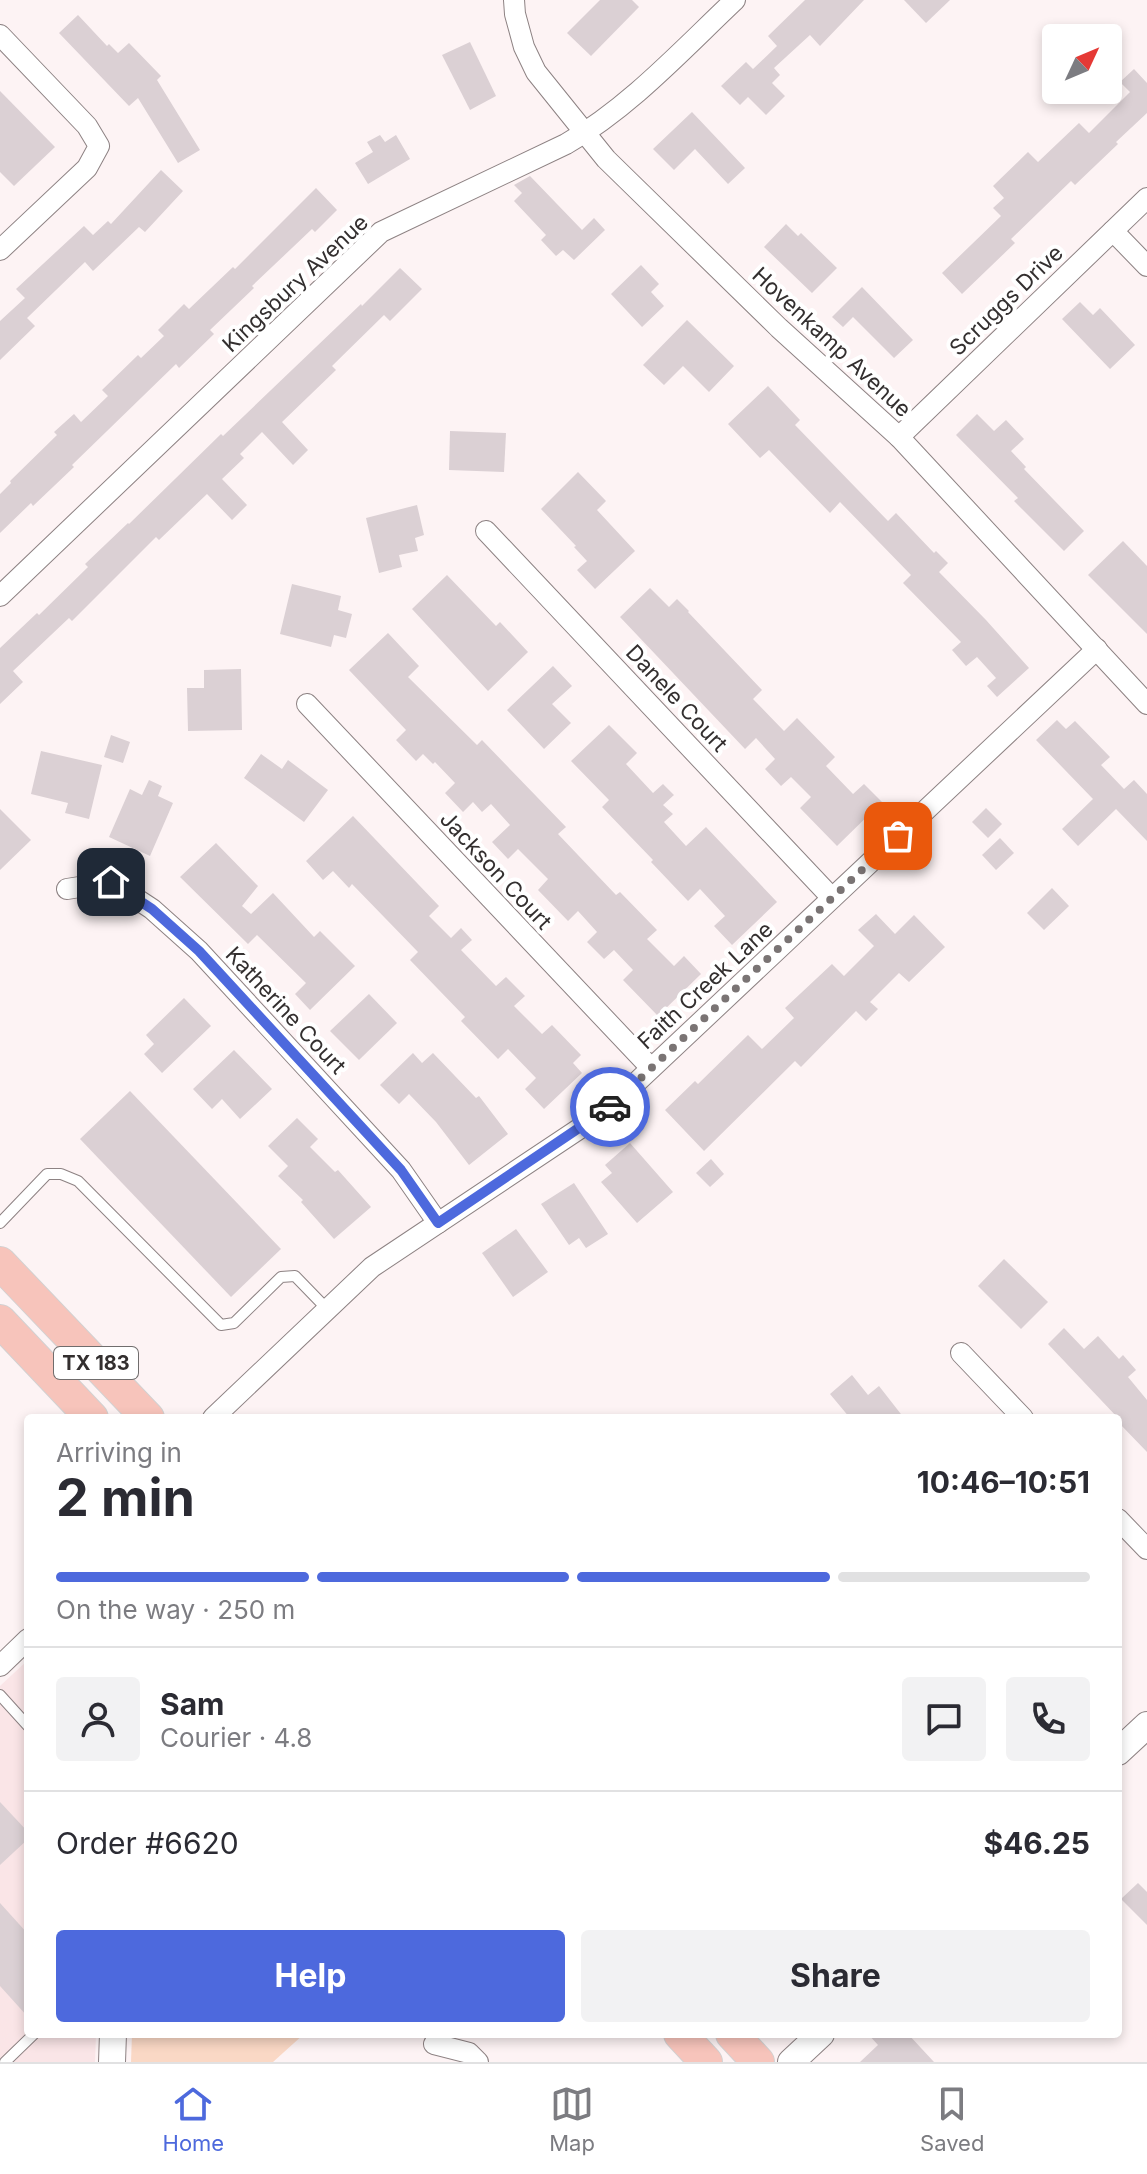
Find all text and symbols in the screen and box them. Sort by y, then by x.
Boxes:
north arrow [1042,24,1122,104]
map controls [1042,24,1122,104]
street label: Kingsbury Avenue [217,209,373,357]
street label: Scruggs Drive [944,239,1068,361]
street label: Hovenkamp Avenue [747,262,917,422]
street label: Danele Court [621,639,733,757]
pin [864,802,932,870]
street label: Jackson Court [435,806,557,934]
icon: bag [876,814,920,858]
pin [77,848,145,916]
icon: home [89,860,133,904]
street label: Faith Creek Lane [632,916,778,1054]
street label: Katherine Court [220,941,352,1079]
courier [570,1067,650,1147]
icon: car [588,1085,632,1129]
road number: TX 183 [54,1347,138,1379]
text: Arriving in [56,1437,182,1468]
text: 10:46–10:51 [917,1464,1090,1500]
text: 2 min [56,1466,195,1529]
text: On the way · 250 m [56,1594,295,1625]
button: person [56,1677,140,1761]
button: chat [902,1677,986,1761]
button: phone [1006,1677,1090,1761]
text: Sam [160,1686,224,1722]
text: Courier · 4.8 [160,1722,312,1753]
text: Order #6620 [56,1825,239,1861]
text: $46.25 [983,1825,1090,1861]
button: Help [56,1930,565,2022]
button: Share [581,1930,1090,2022]
tab: Home [163,2082,224,2156]
tab: Map [549,2082,595,2156]
tab: Saved [920,2082,984,2156]

